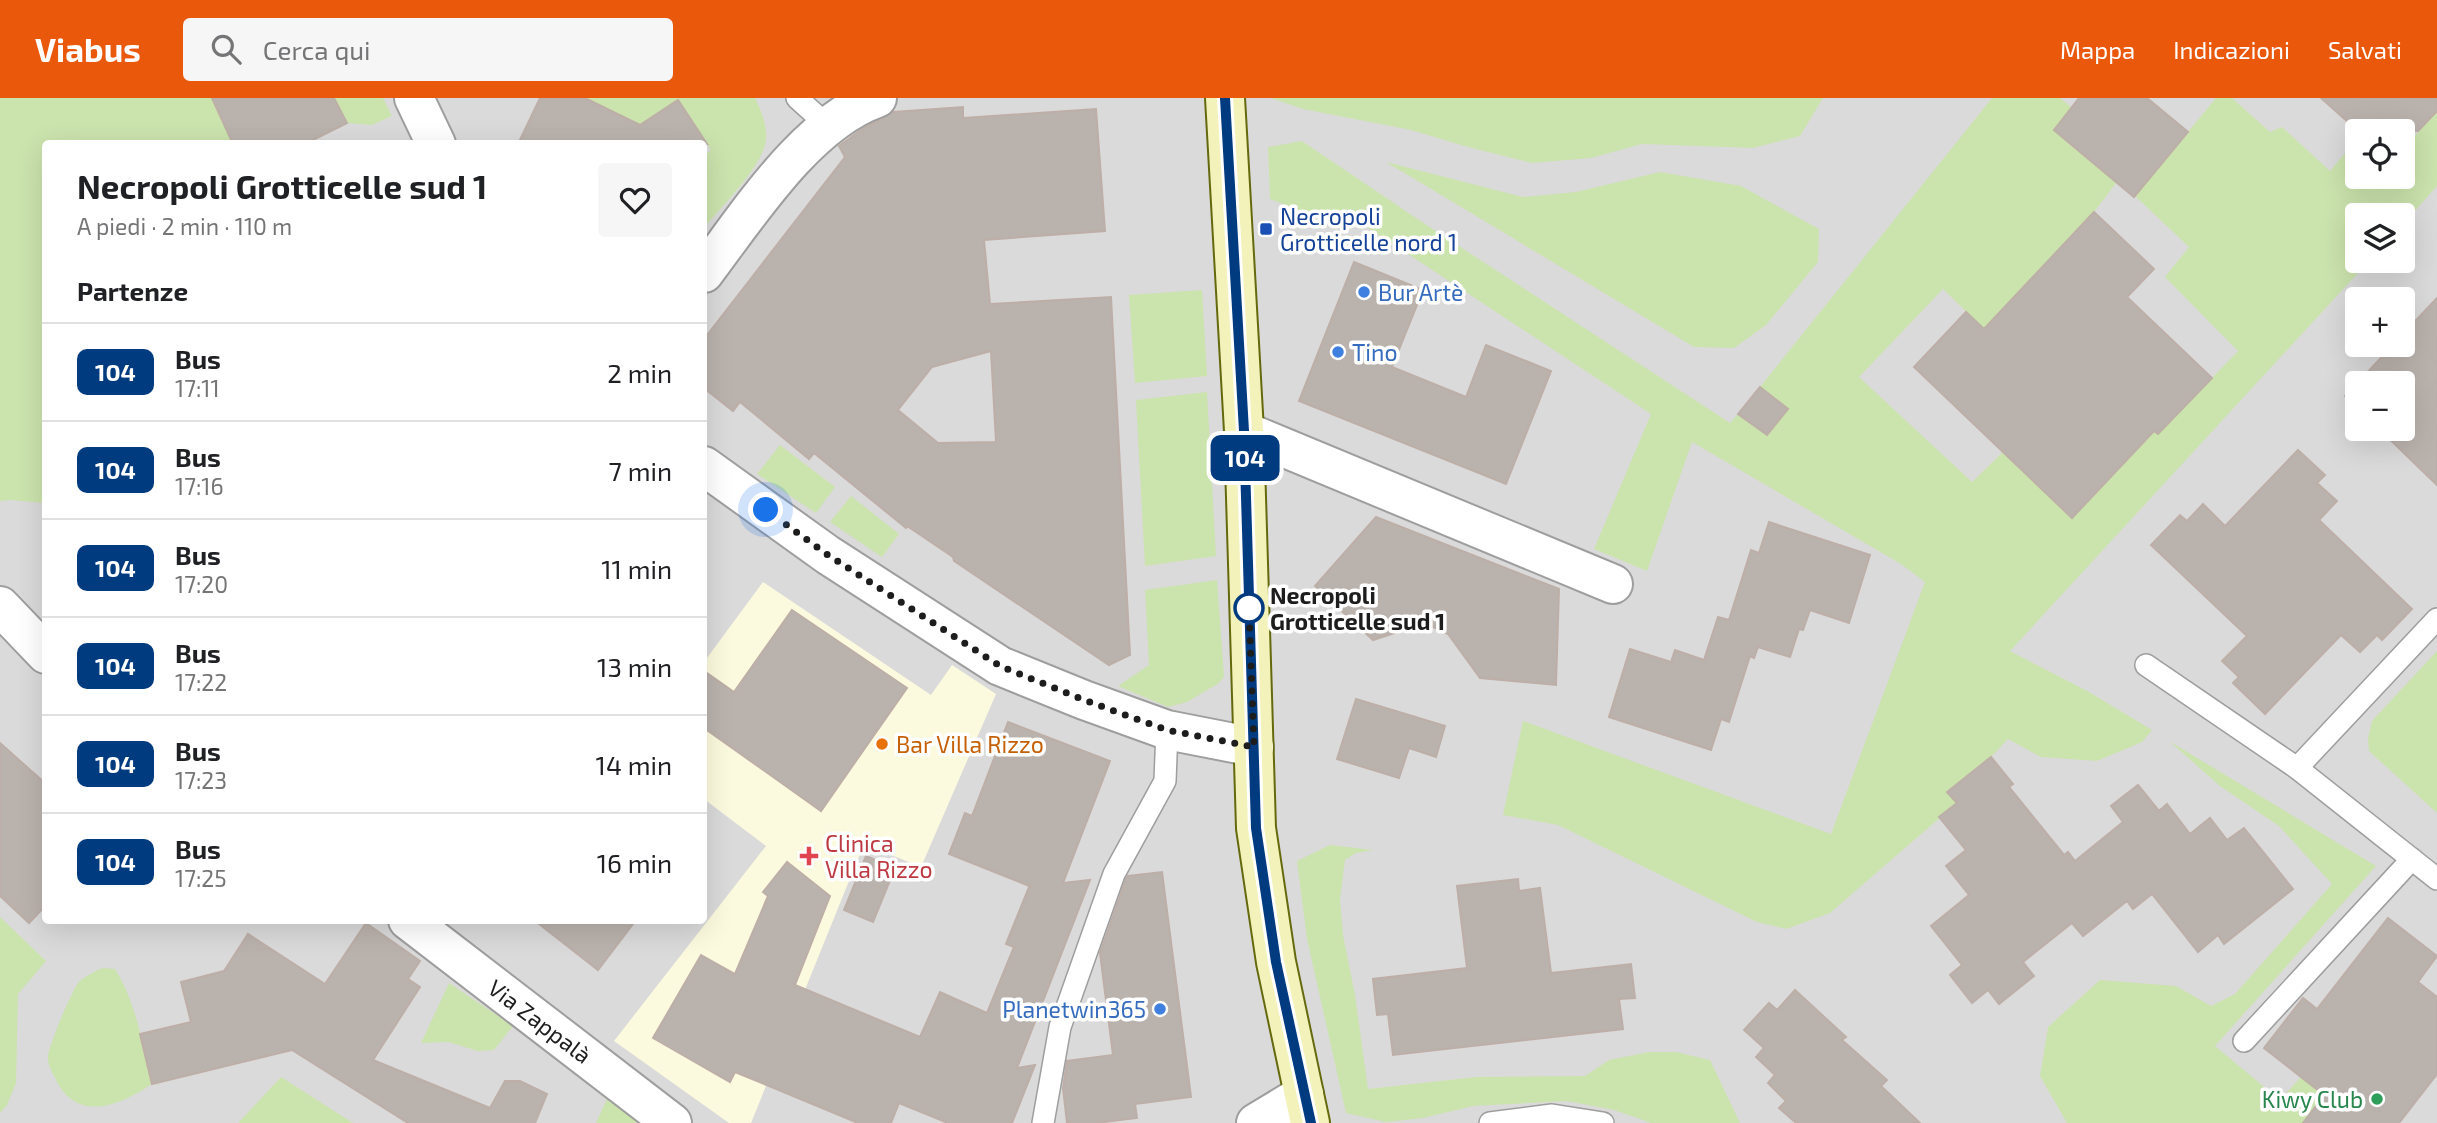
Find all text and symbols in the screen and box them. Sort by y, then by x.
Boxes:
search box [183,18,673,81]
text: Viabus [35,29,141,69]
icon: search [207,30,245,68]
text: Cerca qui [263,34,370,65]
text: Mappa [2060,35,2135,64]
text: Indicazioni [2173,35,2290,64]
text: Salvati [2328,35,2402,64]
map controls [2345,119,2415,441]
button: locate [2345,119,2415,189]
button: heart [598,163,672,237]
text: Necropoli Grotticelle sud 1 [77,166,487,206]
place label: Necropoli Grotticelle nord 1 [1280,202,1457,256]
button: layers [2345,203,2415,273]
text: A piedi · 2 min · 110 m [77,212,292,240]
marker: Necropoli Grotticelle nord 1 [1258,221,1274,237]
text: Partenze [77,275,188,306]
place label: Bur Artè [1378,278,1463,306]
marker: Bur Artè [1356,284,1372,300]
button: + [2345,287,2415,357]
place label: Tino [1352,338,1398,366]
text: Bus [175,343,221,374]
marker: Tino [1330,344,1346,360]
text: 104 [95,357,136,386]
text: 2 min [607,357,672,388]
button: − [2345,371,2415,441]
text: 17:11 [175,374,220,402]
line badge: 104 [1205,435,1285,481]
text: Bus [175,441,221,472]
text: 104 [1225,443,1265,472]
text: 104 [95,455,136,484]
text: 7 min [609,455,672,486]
text: 17:16 [175,472,224,500]
your location [748,492,783,527]
text: Bus [175,539,221,570]
text: 104 [95,553,136,582]
text: 11 min [601,553,672,584]
text: 17:20 [175,570,228,598]
place label: Necropoli Grotticelle sud 1 [1270,581,1445,635]
marker: Necropoli Grotticelle sud 1 [1234,593,1264,623]
text: Bus [175,637,221,668]
text: 104 [95,651,136,680]
text: 13 min [597,651,672,682]
text: 17:22 [175,668,227,696]
place label: Bar Villa Rizzo [896,730,1044,758]
text: Bus [175,735,221,766]
marker: Bar Villa Rizzo [874,736,890,752]
text: 104 [95,749,136,778]
text: 14 min [596,749,672,780]
text: 17:23 [175,766,227,794]
place label: Clinica Villa Rizzo [825,829,933,883]
text: Bus [175,833,221,864]
marker: Clinica Villa Rizzo [799,846,819,866]
text: 104 [95,847,136,876]
text: 16 min [597,847,672,878]
text: 17:25 [175,864,227,892]
street label: Via Zappalà [483,973,597,1069]
place label: Planetwin365 [1002,995,1146,1023]
marker: Planetwin365 [1152,1001,1168,1017]
place label: Kiwy Club [2262,1085,2363,1113]
marker: Kiwy Club [2369,1091,2385,1107]

